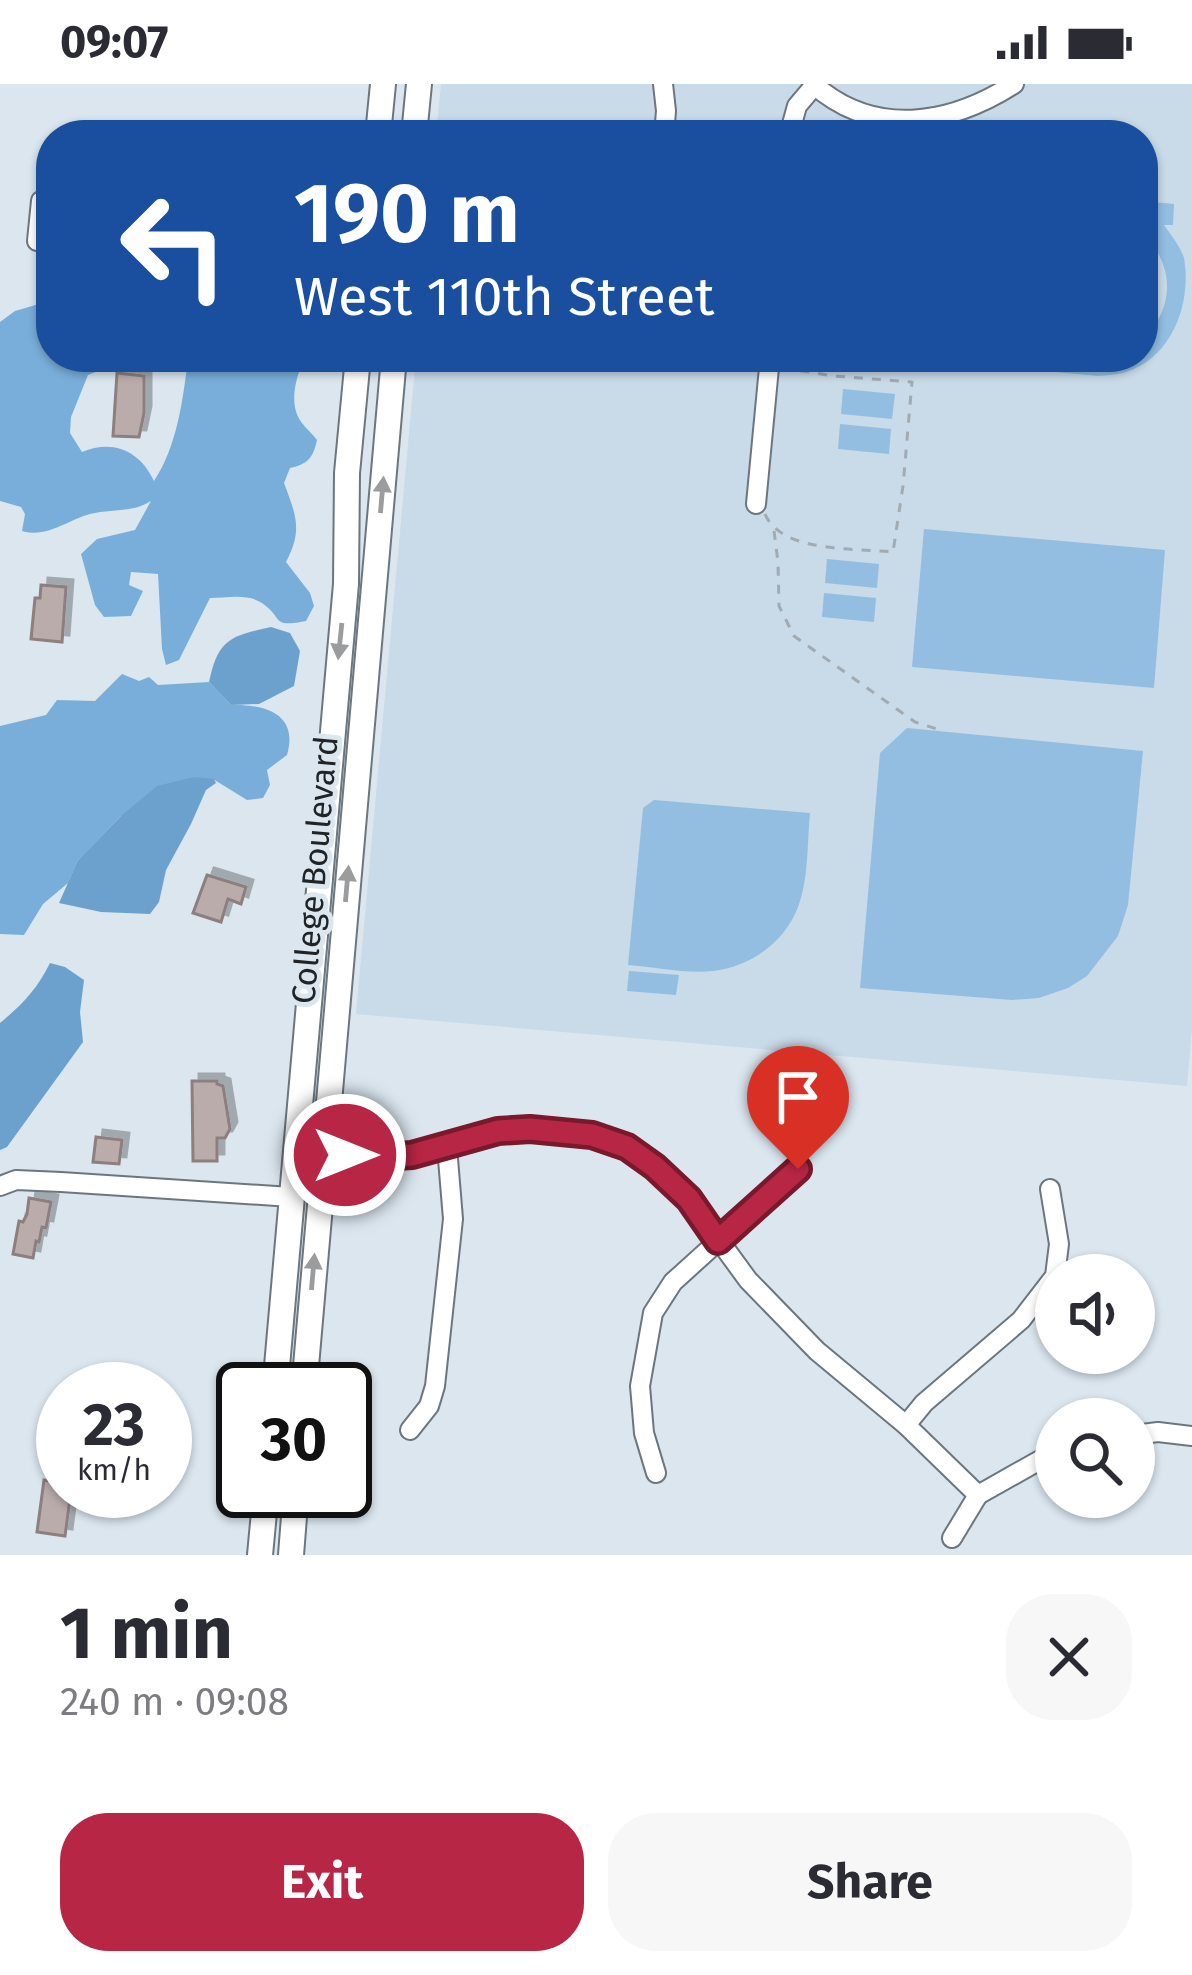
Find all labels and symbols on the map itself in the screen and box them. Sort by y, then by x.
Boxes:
one-way arrow [373,476,392,513]
one-way arrow [330,623,349,660]
street label: College Boulevard [283,734,347,1006]
one-way arrow [338,865,357,902]
pin [747,1046,849,1169]
position arrow [282,1092,408,1218]
one-way arrow [304,1253,323,1290]
speed limit sign: 30 [216,1362,372,1518]

